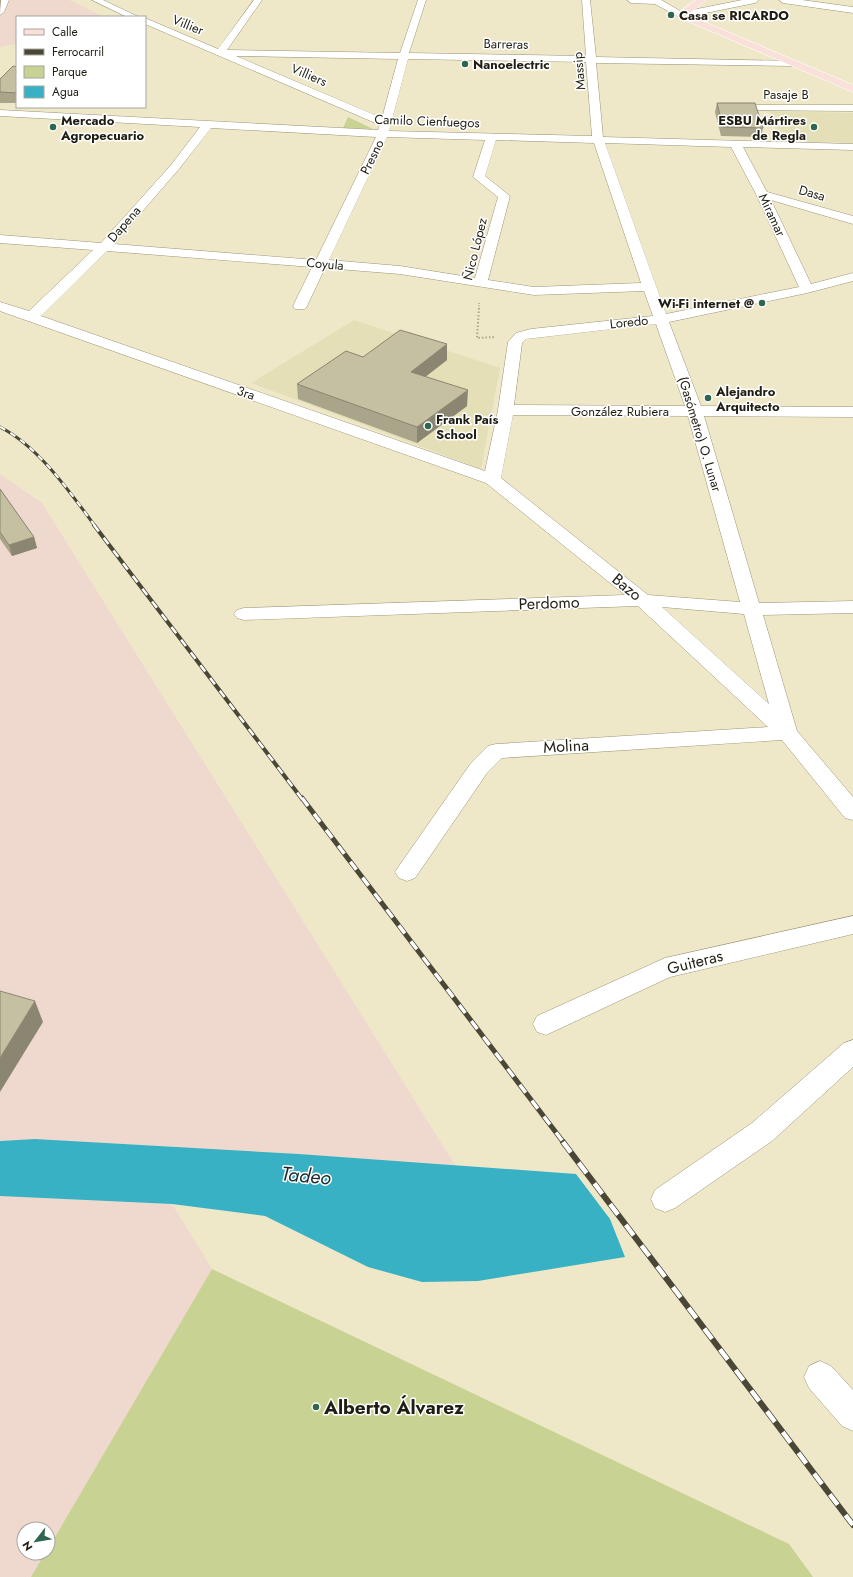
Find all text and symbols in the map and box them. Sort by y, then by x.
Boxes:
place label: Casa se RICARDO [679,6,789,25]
street label: Villier [169,10,207,40]
marker: Casa se RICARDO [666,10,676,20]
legend [16,16,146,108]
text: Calle [52,23,78,41]
street label: Barreras [483,34,529,54]
text: Ferrocarril [52,43,104,61]
street label: Massip [568,51,590,91]
place label: Nanoelectric [473,55,550,74]
street label: Villiers [288,59,330,91]
marker: Nanoelectric [460,59,470,69]
text: Parque [52,63,87,81]
text: Agua [52,83,79,101]
street label: Pasaje B [763,85,809,104]
street label: Camilo Cienfuegos [374,110,480,132]
place label: Mercado Agropecuario [60,111,145,145]
place label: ESBU Mártires de Regla [718,111,806,145]
marker: Mercado Agropecuario [48,122,58,132]
marker: ESBU Mártires de Regla [809,122,819,132]
street label: Presno [355,136,389,178]
street label: Dasa [797,180,827,206]
street label: Miramar [754,190,790,240]
street label: Dapena [103,202,145,246]
street label: Ñico López [458,216,492,282]
street label: Coyula [305,253,345,275]
place label: Wi-Fi internet @ [658,294,754,313]
marker: Wi-Fi internet @ [757,298,767,308]
street label: Loredo [609,311,649,333]
street label: (Gasómetro) O. Lunar [673,374,727,494]
street label: 3ra [234,381,258,405]
place label: Alejandro Arquitecto [715,382,780,416]
marker: Alejandro Arquitecto [703,393,713,403]
street label: González Rubiera [571,402,669,421]
place label: Frank País School [436,410,498,444]
marker: Frank País School [423,421,433,431]
street label: Bazo [607,568,647,606]
street label: Perdomo [518,590,580,616]
street label: Molina [543,733,589,759]
street label: Guiteras [665,944,725,980]
water label: Tadeo [280,1159,332,1193]
place label: Alberto Álvarez [323,1394,464,1421]
marker: Alberto Álvarez [311,1402,321,1412]
north arrow [16,1521,56,1561]
text: N [18,1538,37,1554]

